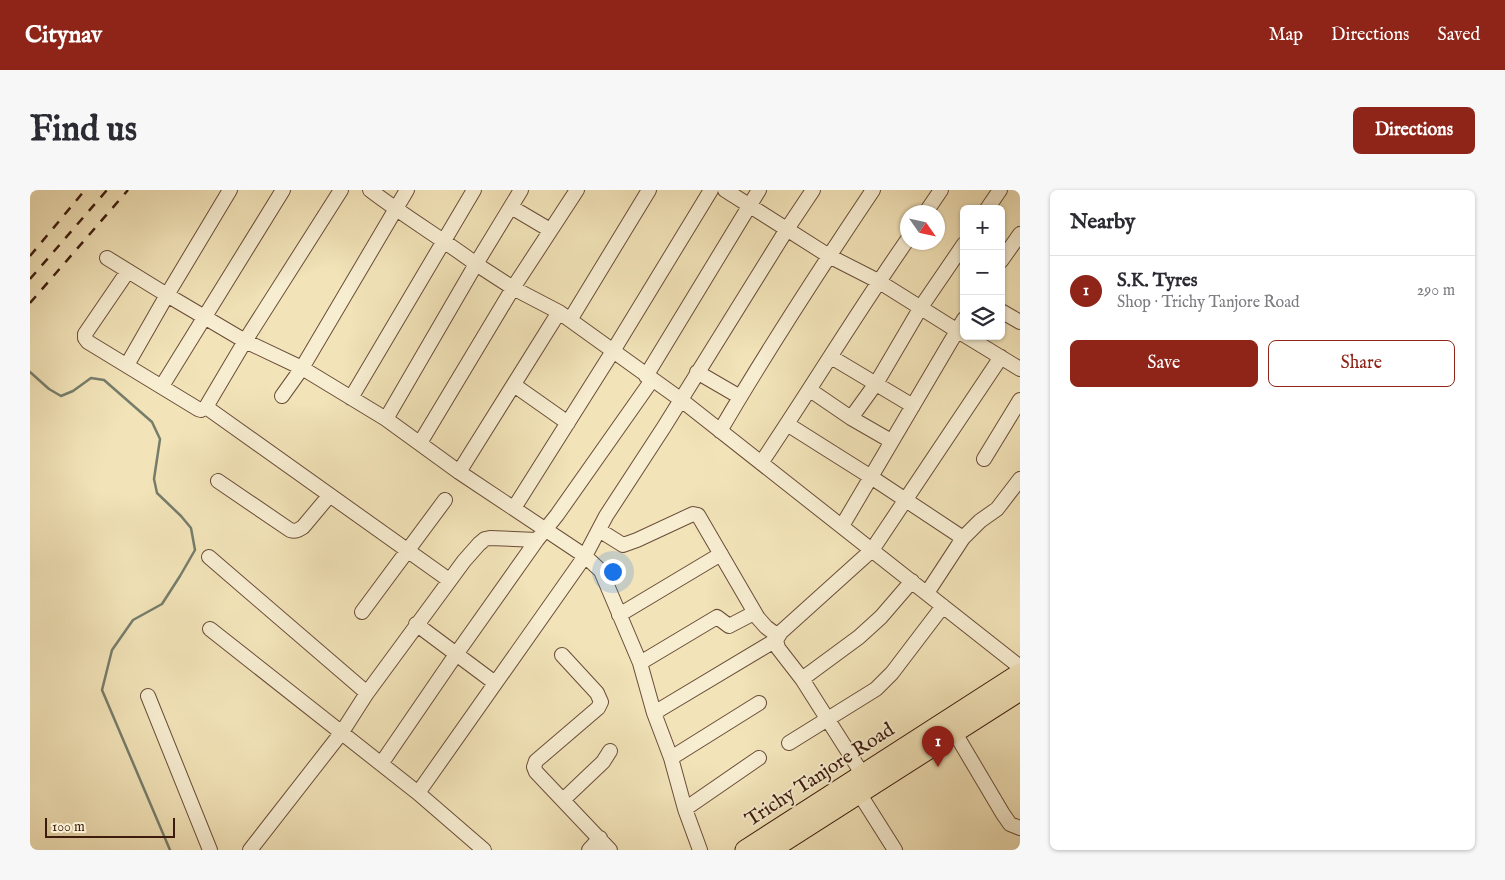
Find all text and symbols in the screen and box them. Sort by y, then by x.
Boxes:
text: Citynav [25,20,102,51]
text: Map [1269,24,1303,47]
text: Directions [1331,24,1409,47]
text: Saved [1437,24,1480,47]
button: Directions [1353,107,1475,154]
text: Find us [30,108,137,153]
north arrow [900,205,945,250]
map controls [960,205,1005,340]
button: + [960,205,1005,250]
text: Nearby [1070,209,1135,236]
button: − [960,250,1005,295]
text: S.K. Tyres [1117,269,1197,293]
text: 1 [1083,281,1089,301]
text: 290 m [1417,281,1455,301]
text: Shop · Trichy Tanjore Road [1117,293,1300,313]
button: layers [960,295,1005,340]
button: Save [1070,340,1258,387]
button: Share [1268,340,1455,387]
your location [600,559,626,585]
street label: Trichy Tanjore Road [741,717,900,833]
pin: 1 [922,726,954,767]
scale bar [45,815,175,838]
text: 100 m [52,818,85,836]

